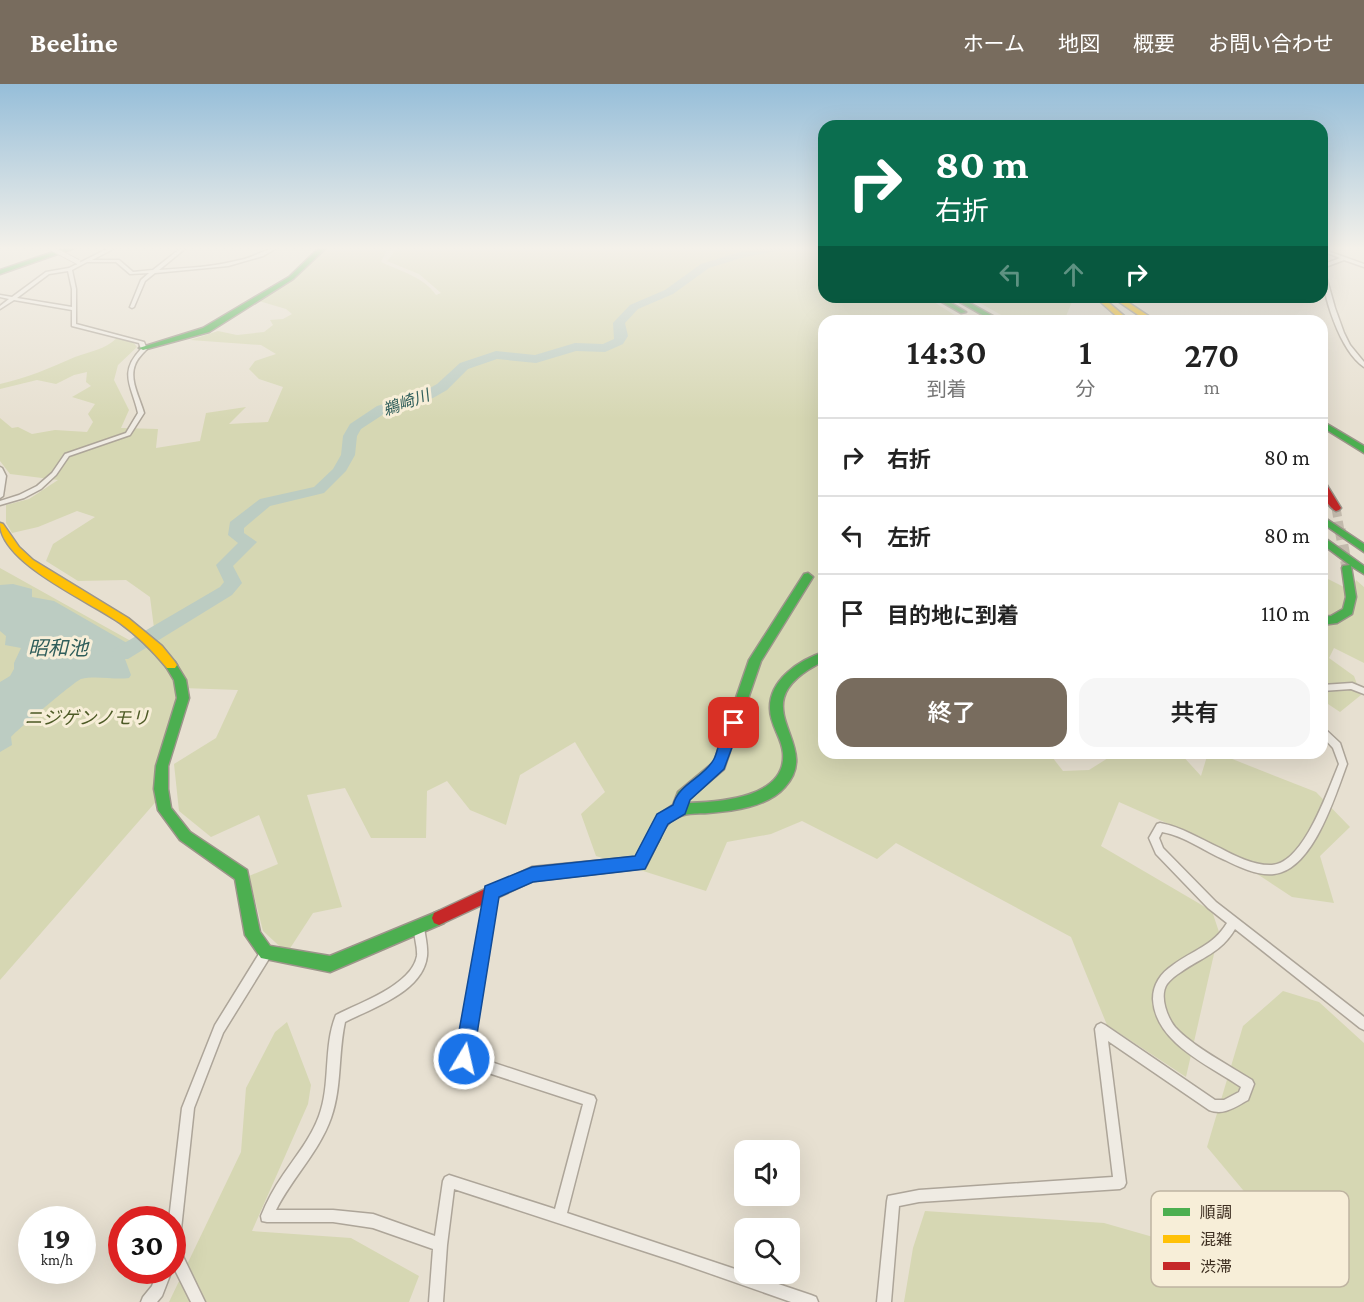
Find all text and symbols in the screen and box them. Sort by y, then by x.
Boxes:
text: Beeline [30,27,118,58]
text: ホーム [963,32,1025,56]
text: 地図 [1058,32,1100,56]
text: 概要 [1133,32,1175,56]
text: お問い合わせ [1208,32,1334,56]
text: 80 m [935,140,1029,187]
icon: right [836,144,914,222]
text: 右折 [935,196,989,226]
icon: left [994,258,1027,291]
icon: ahead [1057,258,1090,291]
icon: right [1120,258,1153,291]
text: 14:30 [907,332,987,372]
text: 1 [1079,332,1092,372]
text: 270 [1184,335,1239,375]
text: m [1204,376,1220,398]
text: 到着 [927,378,967,400]
text: 分 [1075,378,1095,400]
water label: 鵜崎川 [381,386,434,419]
icon: right [836,441,869,474]
text: 80 m [1264,445,1310,470]
text: 右折 [887,447,931,472]
icon: left [836,519,869,552]
text: 80 m [1264,523,1310,548]
text: 左折 [887,525,931,550]
icon: arrive [836,597,869,630]
text: 110 m [1261,601,1310,626]
text: 目的地に到着 [887,603,1019,628]
water label: 昭和池 [28,637,90,659]
button: 終了 [836,678,1067,747]
button: 共有 [1079,678,1310,747]
pin [708,697,759,748]
icon: arrive [717,706,750,739]
park label: ニジゲンノモリ [24,708,150,728]
position arrow [432,1027,496,1091]
map controls [734,1140,800,1284]
button: sound [734,1140,800,1206]
legend [1151,1191,1349,1287]
text: 順調 [1200,1204,1232,1221]
speed limit sign: 30 [108,1206,186,1284]
button: search [734,1218,800,1284]
text: 19 [43,1221,71,1254]
text: 混雑 [1200,1231,1232,1248]
text: km/h [41,1252,73,1268]
text: 渋滞 [1200,1258,1232,1275]

